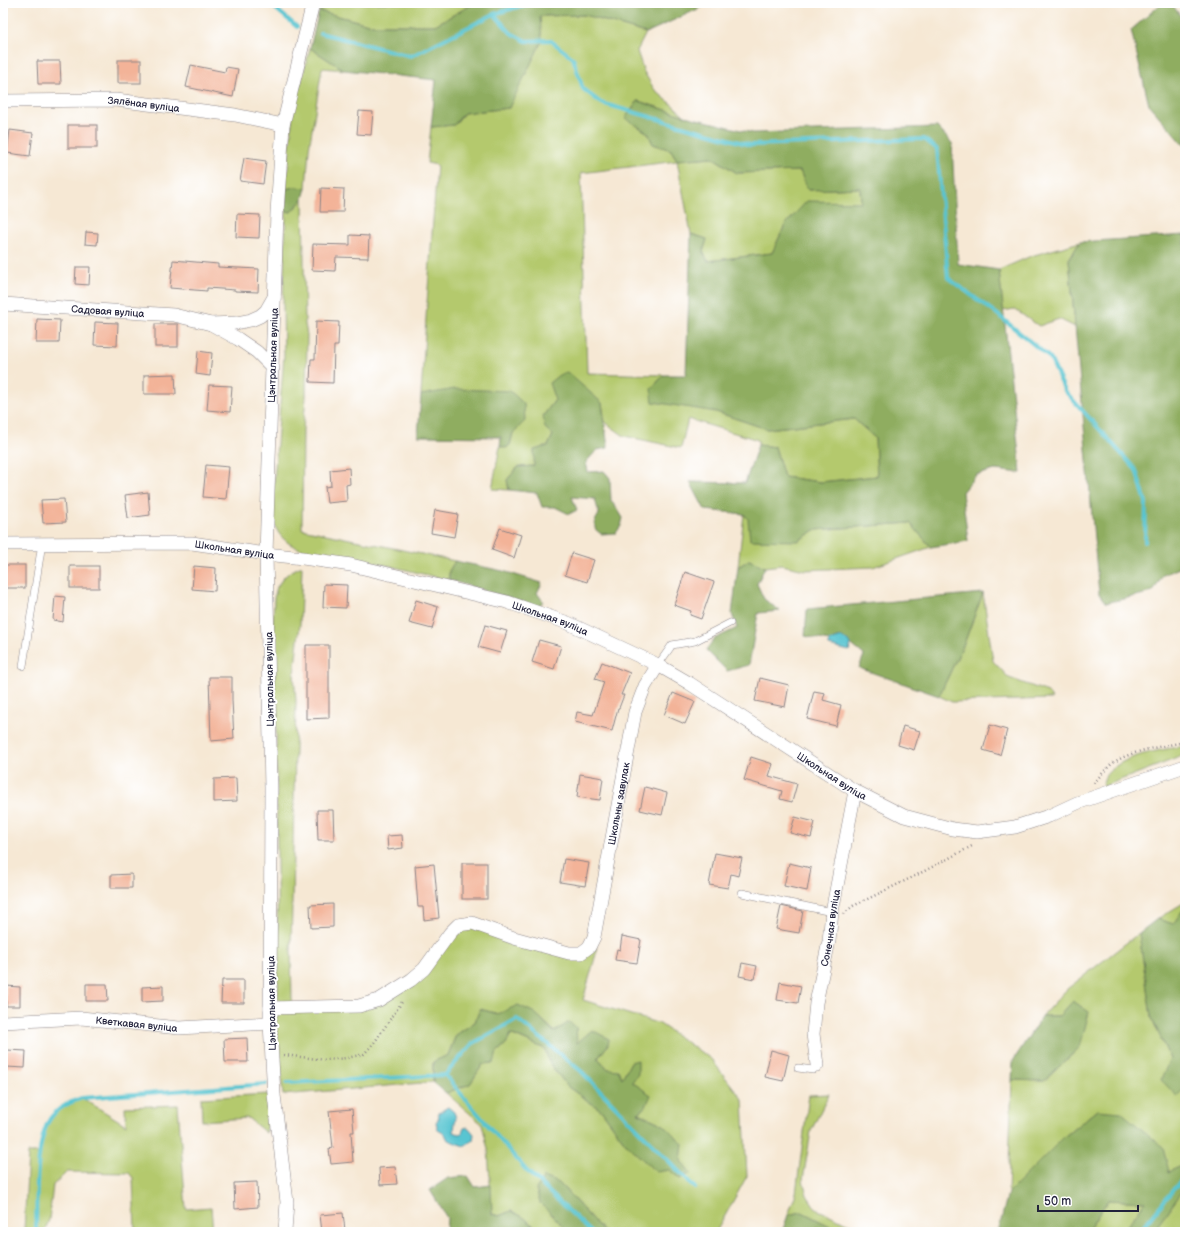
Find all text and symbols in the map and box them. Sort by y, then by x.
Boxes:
street label: Зялёная вуліца [108,95,180,115]
street label: Садовая вуліца [71,303,145,320]
street label: Цэнтральная вуліца [266,307,281,403]
street label: Школьная вуліца [194,538,275,562]
street label: Школьная вуліца [510,599,590,639]
street label: Цэнтральная вуліца [263,631,277,727]
street label: Школьная вуліца [794,750,869,803]
street label: Школьны завулак [606,761,633,846]
street label: Сонечная вуліца [819,888,843,968]
street label: Цэнтральная вуліца [265,955,279,1051]
street label: Кветкавая вуліца [95,1015,178,1035]
scale bar [1038,1187,1138,1213]
text: 50 m [1044,1194,1071,1209]

